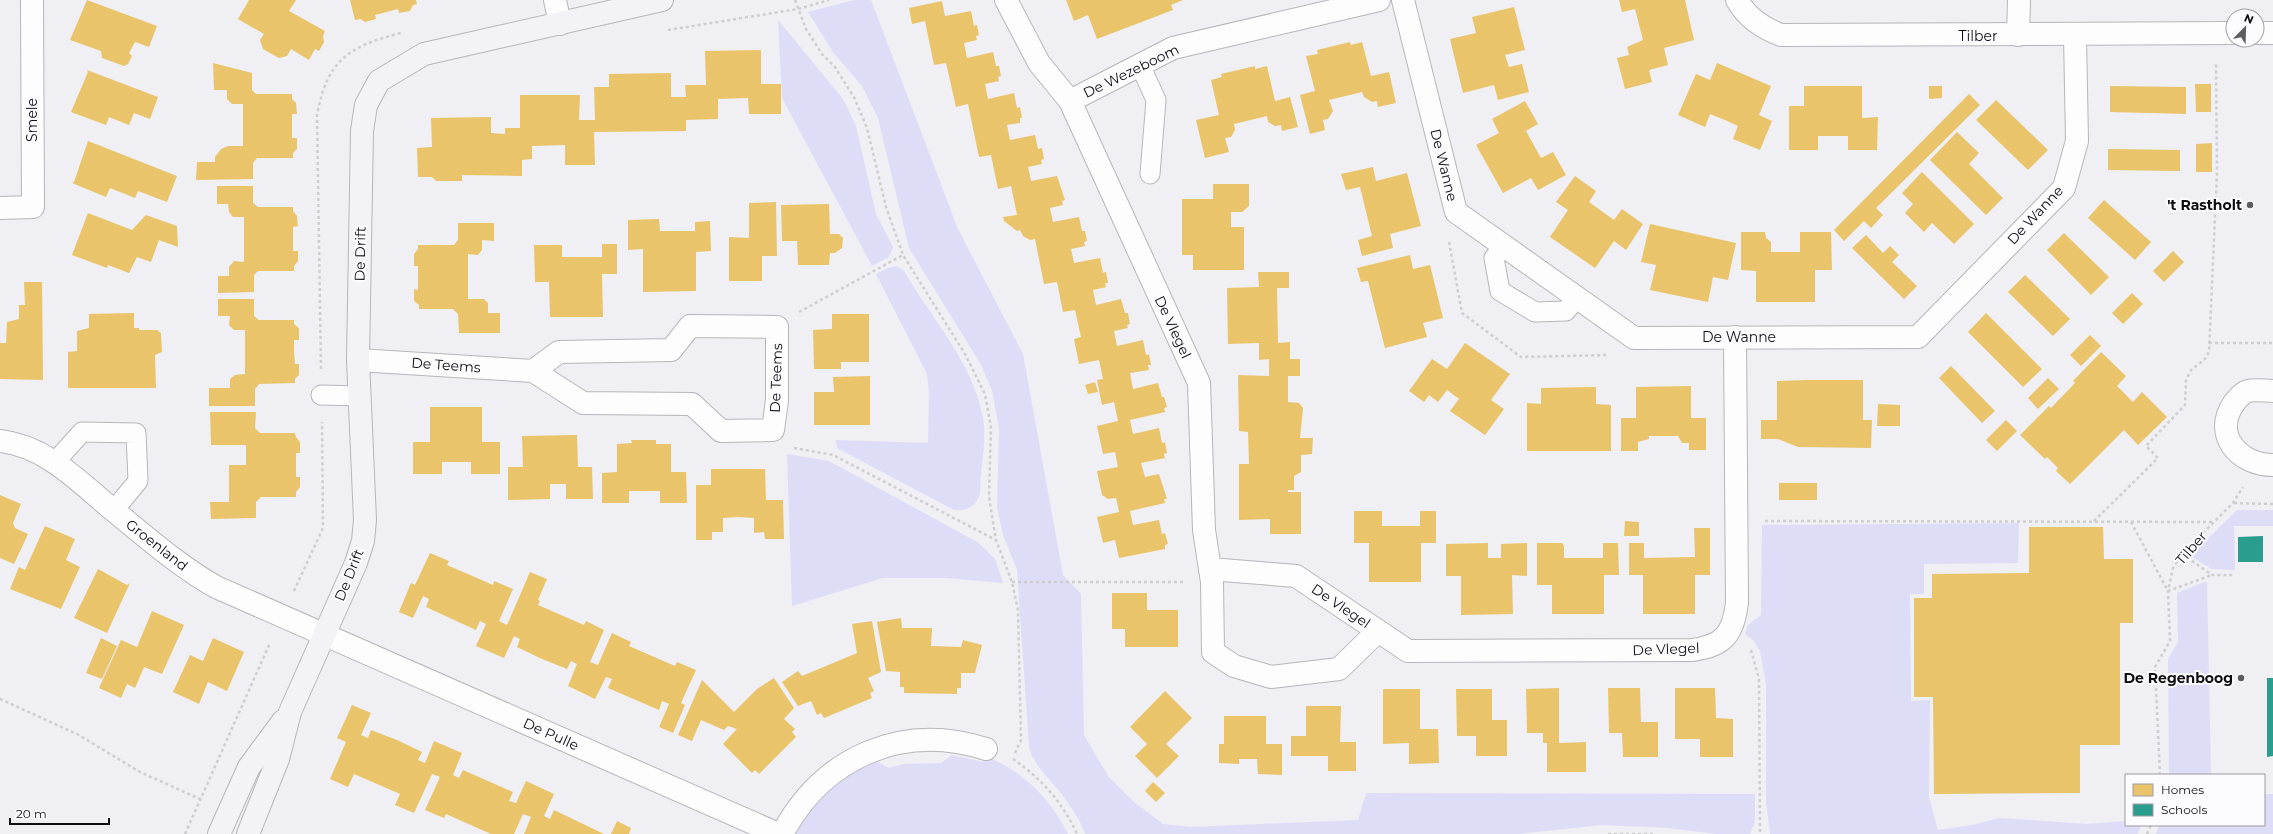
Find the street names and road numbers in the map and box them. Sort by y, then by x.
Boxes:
street label: Tilber [1958,27,1998,45]
street label: De Wezeboom [1080,40,1182,102]
street label: Smele [23,98,41,142]
street label: De Wanne [1426,127,1462,203]
street label: De Wanne [2003,182,2067,248]
street label: De Drift [351,226,369,282]
street label: De Vlegel [1151,293,1195,361]
street label: De Wanne [1702,328,1776,346]
street label: De Teems [766,343,786,413]
street label: De Teems [411,354,481,376]
street label: Groenland [122,515,192,575]
street label: Tilber [2171,527,2211,569]
street label: De Drift [330,546,368,604]
street label: De Vlegel [1308,580,1374,632]
street label: De Vlegel [1632,639,1700,659]
street label: De Pulle [520,714,582,754]

